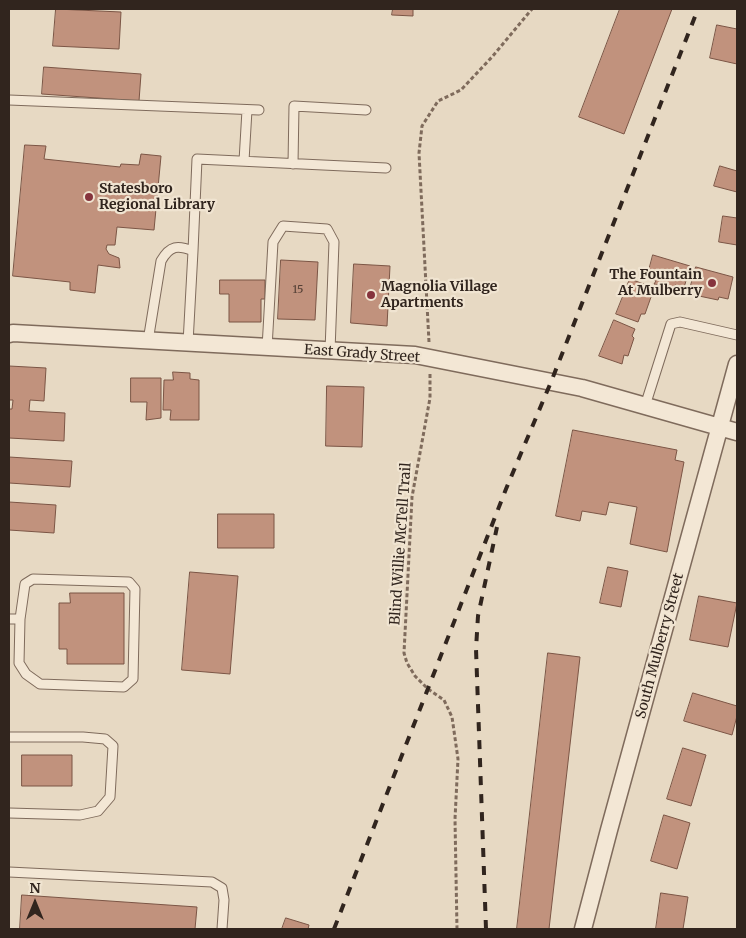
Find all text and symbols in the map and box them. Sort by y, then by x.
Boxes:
place label: Statesboro Regional Library [99,181,215,213]
marker: Statesboro Regional Library [83,191,95,203]
place label: The Fountain At Mulberry [609,267,702,300]
marker: The Fountain At Mulberry [706,277,718,289]
place label: Magnolia Village Apartments [381,279,497,312]
house number: 15 [292,283,304,297]
marker: Magnolia Village Apartments [365,289,377,301]
street label: East Grady Street [304,342,420,366]
street label: Blind Willie McTell Trail [387,462,415,626]
street label: South Mulberry Street [632,571,688,721]
north arrow [10,878,60,928]
text: N [29,879,41,897]

